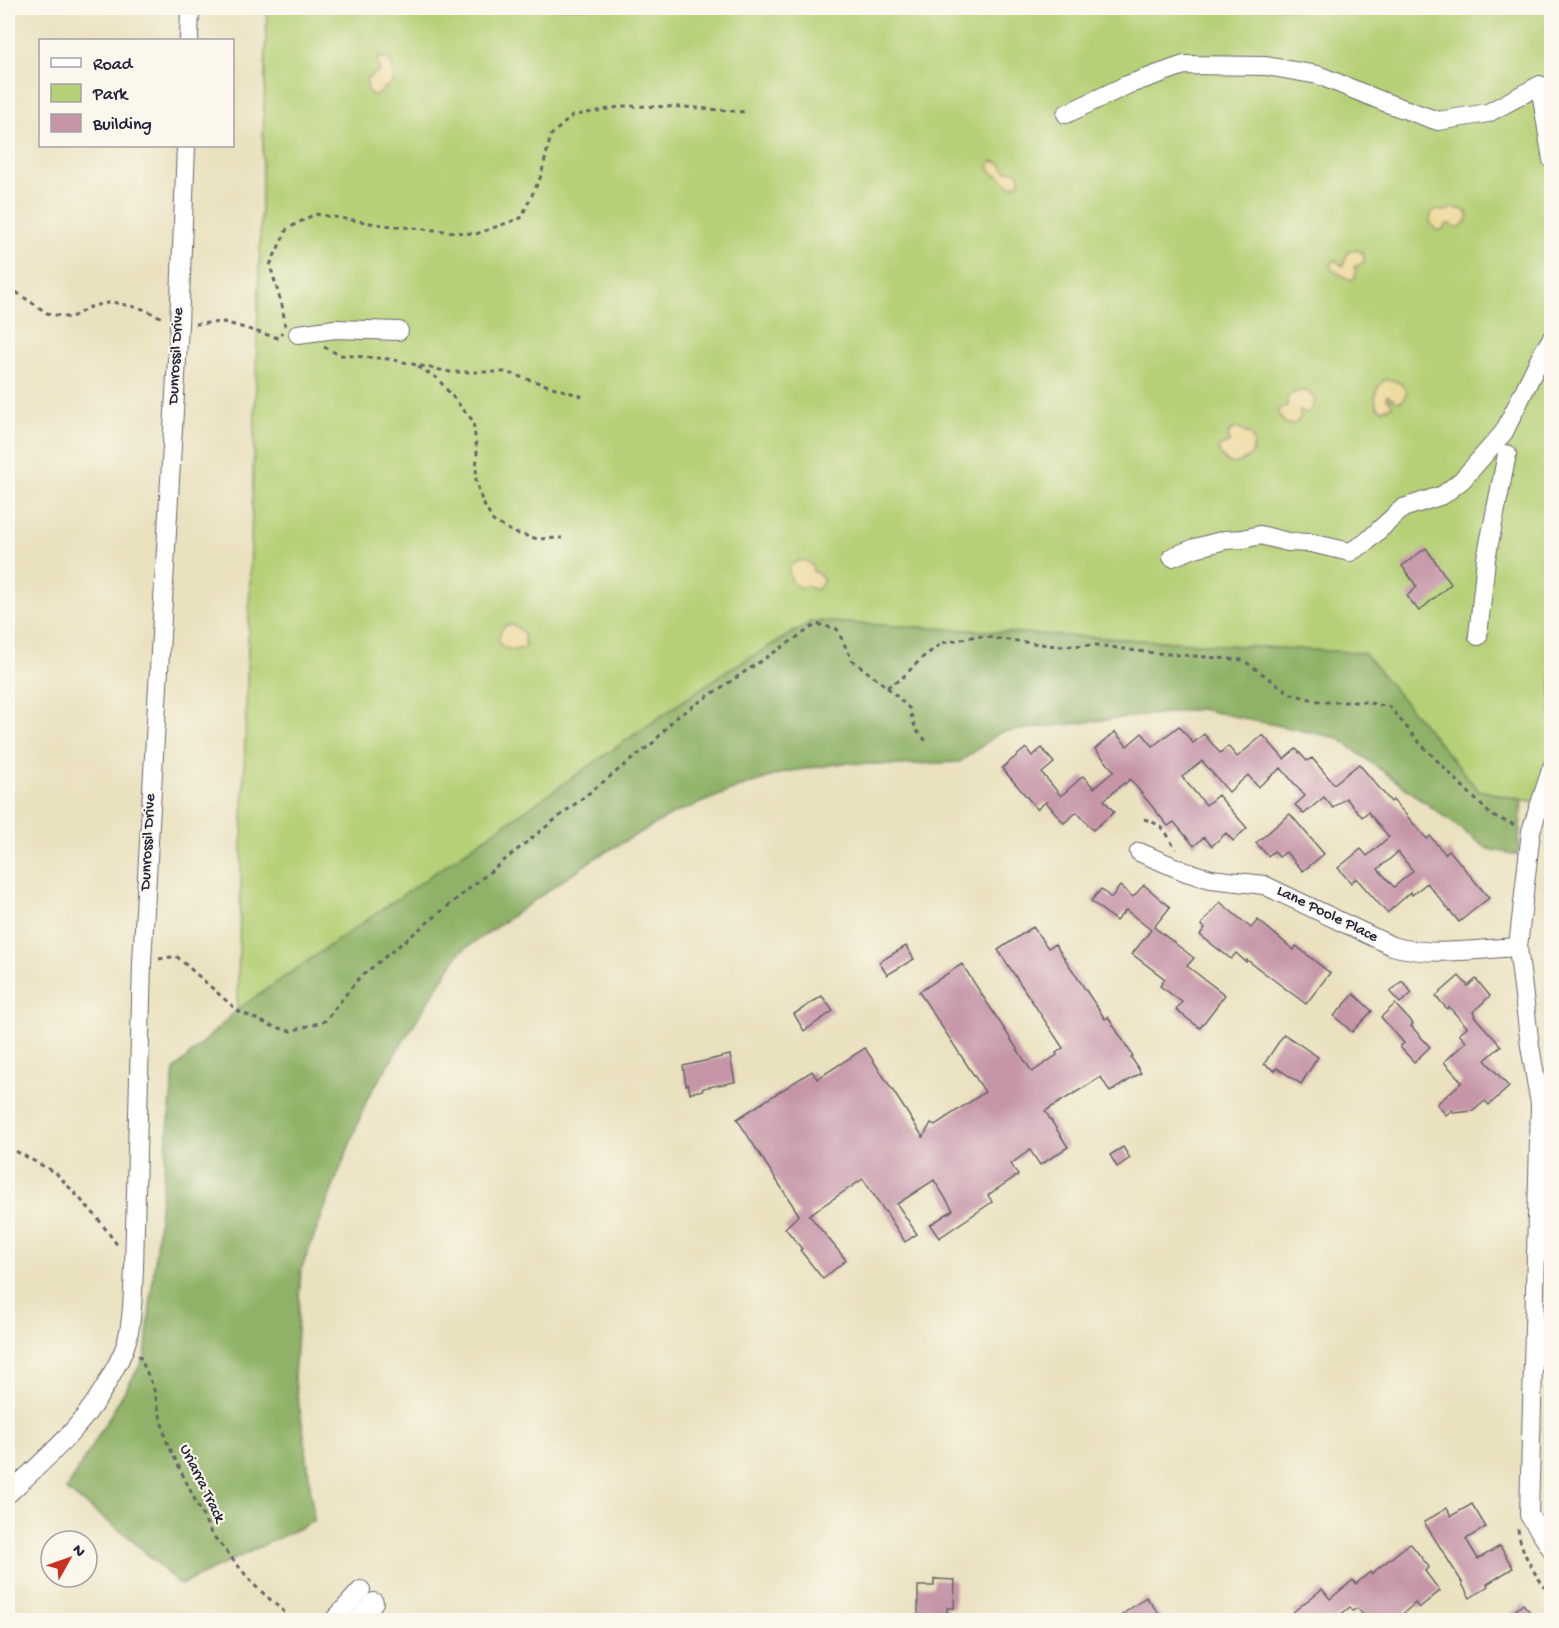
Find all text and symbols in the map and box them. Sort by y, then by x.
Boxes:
legend [39,39,234,147]
text: Road [93,55,134,76]
text: Park [92,85,129,106]
text: Building [92,115,152,136]
street label: Dunrossil Drive [165,306,189,406]
street label: Dunrossil Drive [137,792,161,892]
street label: Lane Poole Place [1273,882,1381,948]
street label: Uriarra Track [174,1442,229,1528]
north arrow [39,1529,99,1589]
text: N [67,1541,89,1562]

